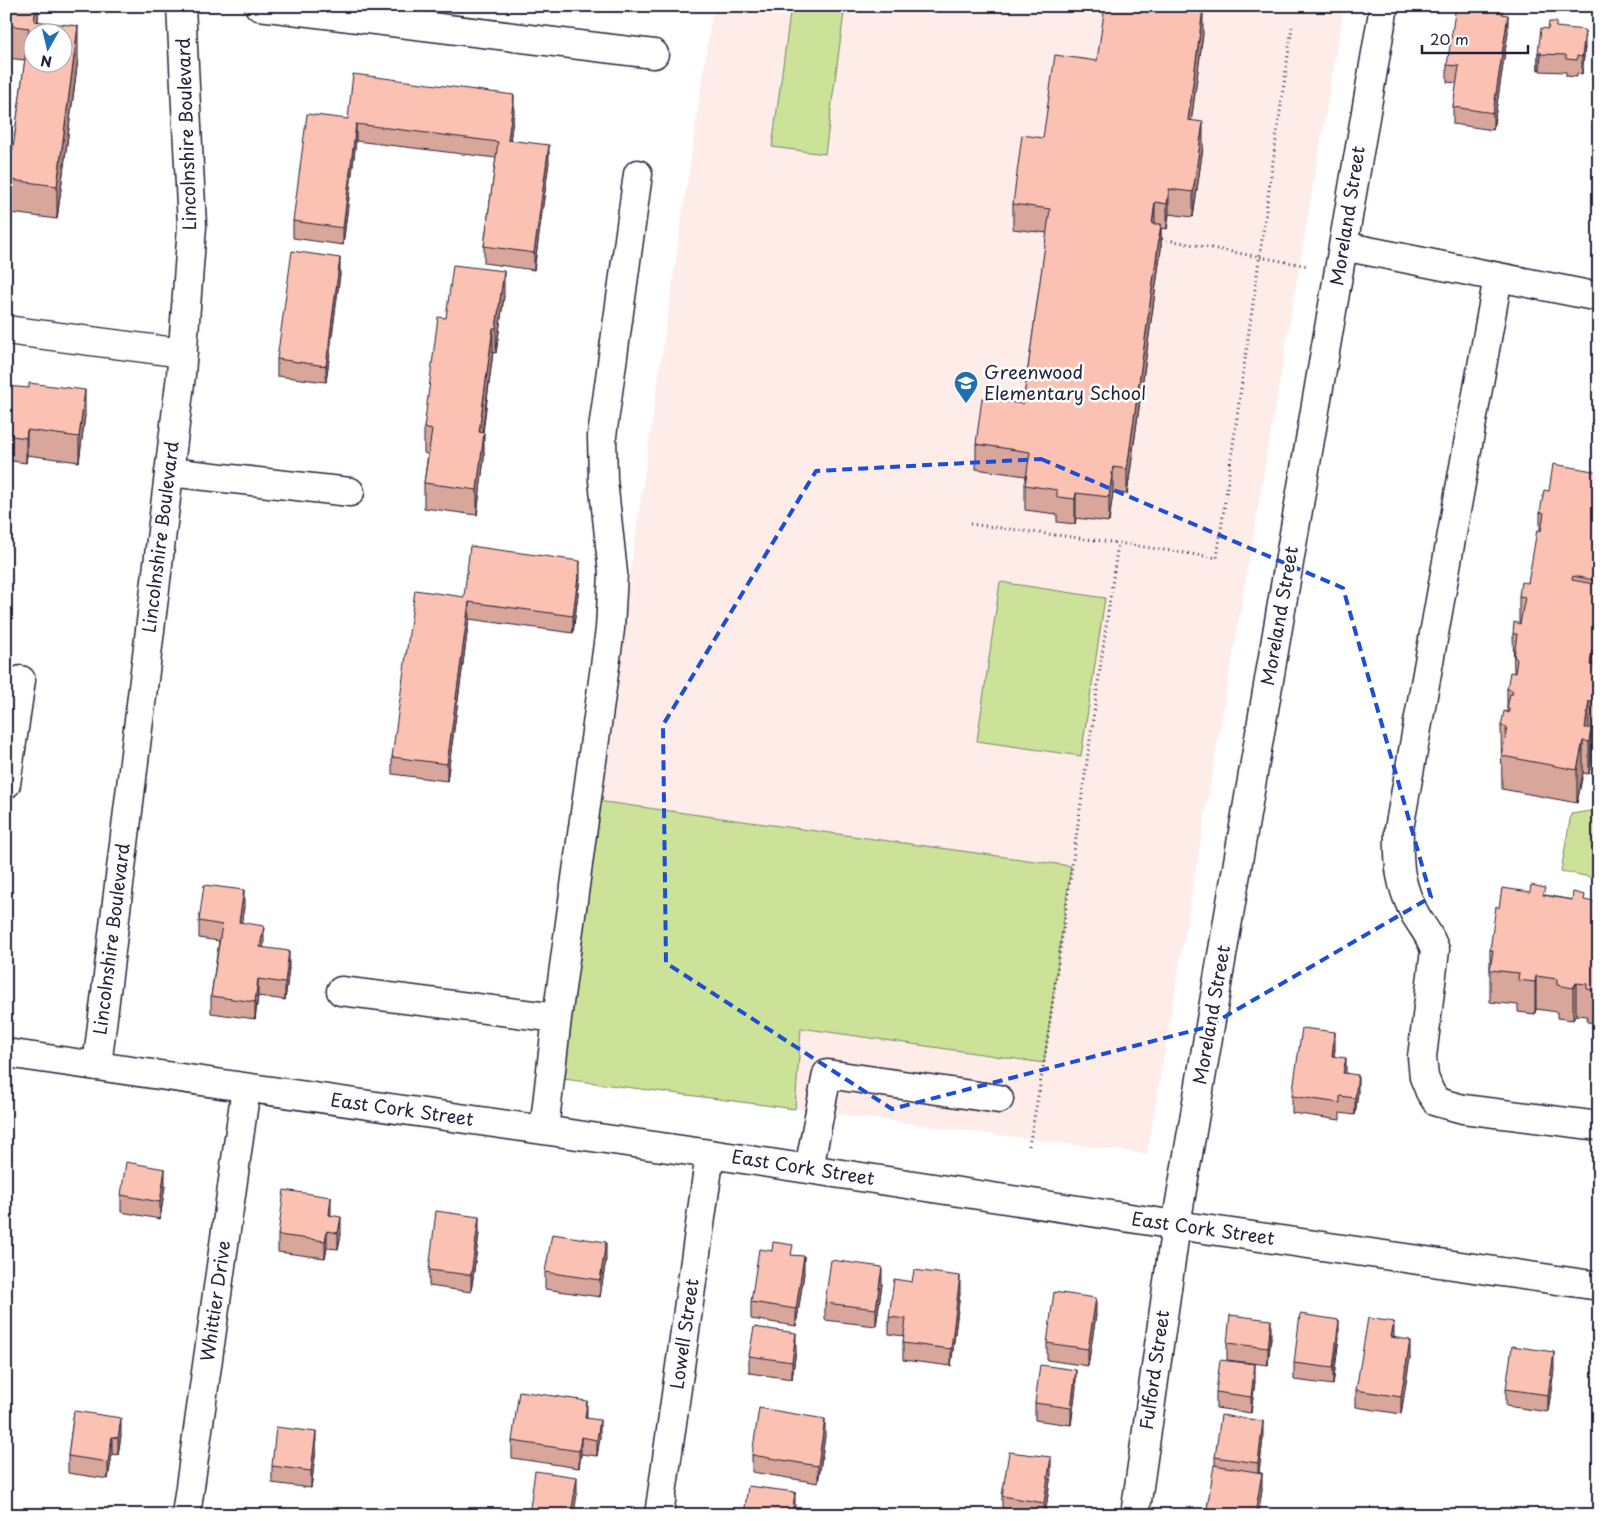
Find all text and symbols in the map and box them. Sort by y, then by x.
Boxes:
north arrow [22,22,72,72]
scale bar [1422,22,1529,54]
text: 20 m [1430,27,1469,50]
street label: Lincolnshire Boulevard [169,37,202,231]
text: N [39,50,53,73]
street label: Moreland Street [1322,144,1371,288]
place label: Greenwood Elementary School [984,358,1146,406]
school or university icon: Greenwood Elementary School [953,370,979,404]
street label: Lincolnshire Boulevard [134,439,185,634]
street label: Moreland Street [1253,544,1304,688]
street label: Lincolnshire Boulevard [85,841,136,1036]
street label: Moreland Street [1185,943,1236,1087]
street label: East Cork Street [329,1085,476,1132]
street label: East Cork Street [730,1142,877,1191]
street label: East Cork Street [1130,1204,1277,1251]
street label: Whittier Drive [193,1239,236,1363]
street label: Lowell Street [662,1277,705,1391]
street label: Fulford Street [1132,1308,1175,1431]

